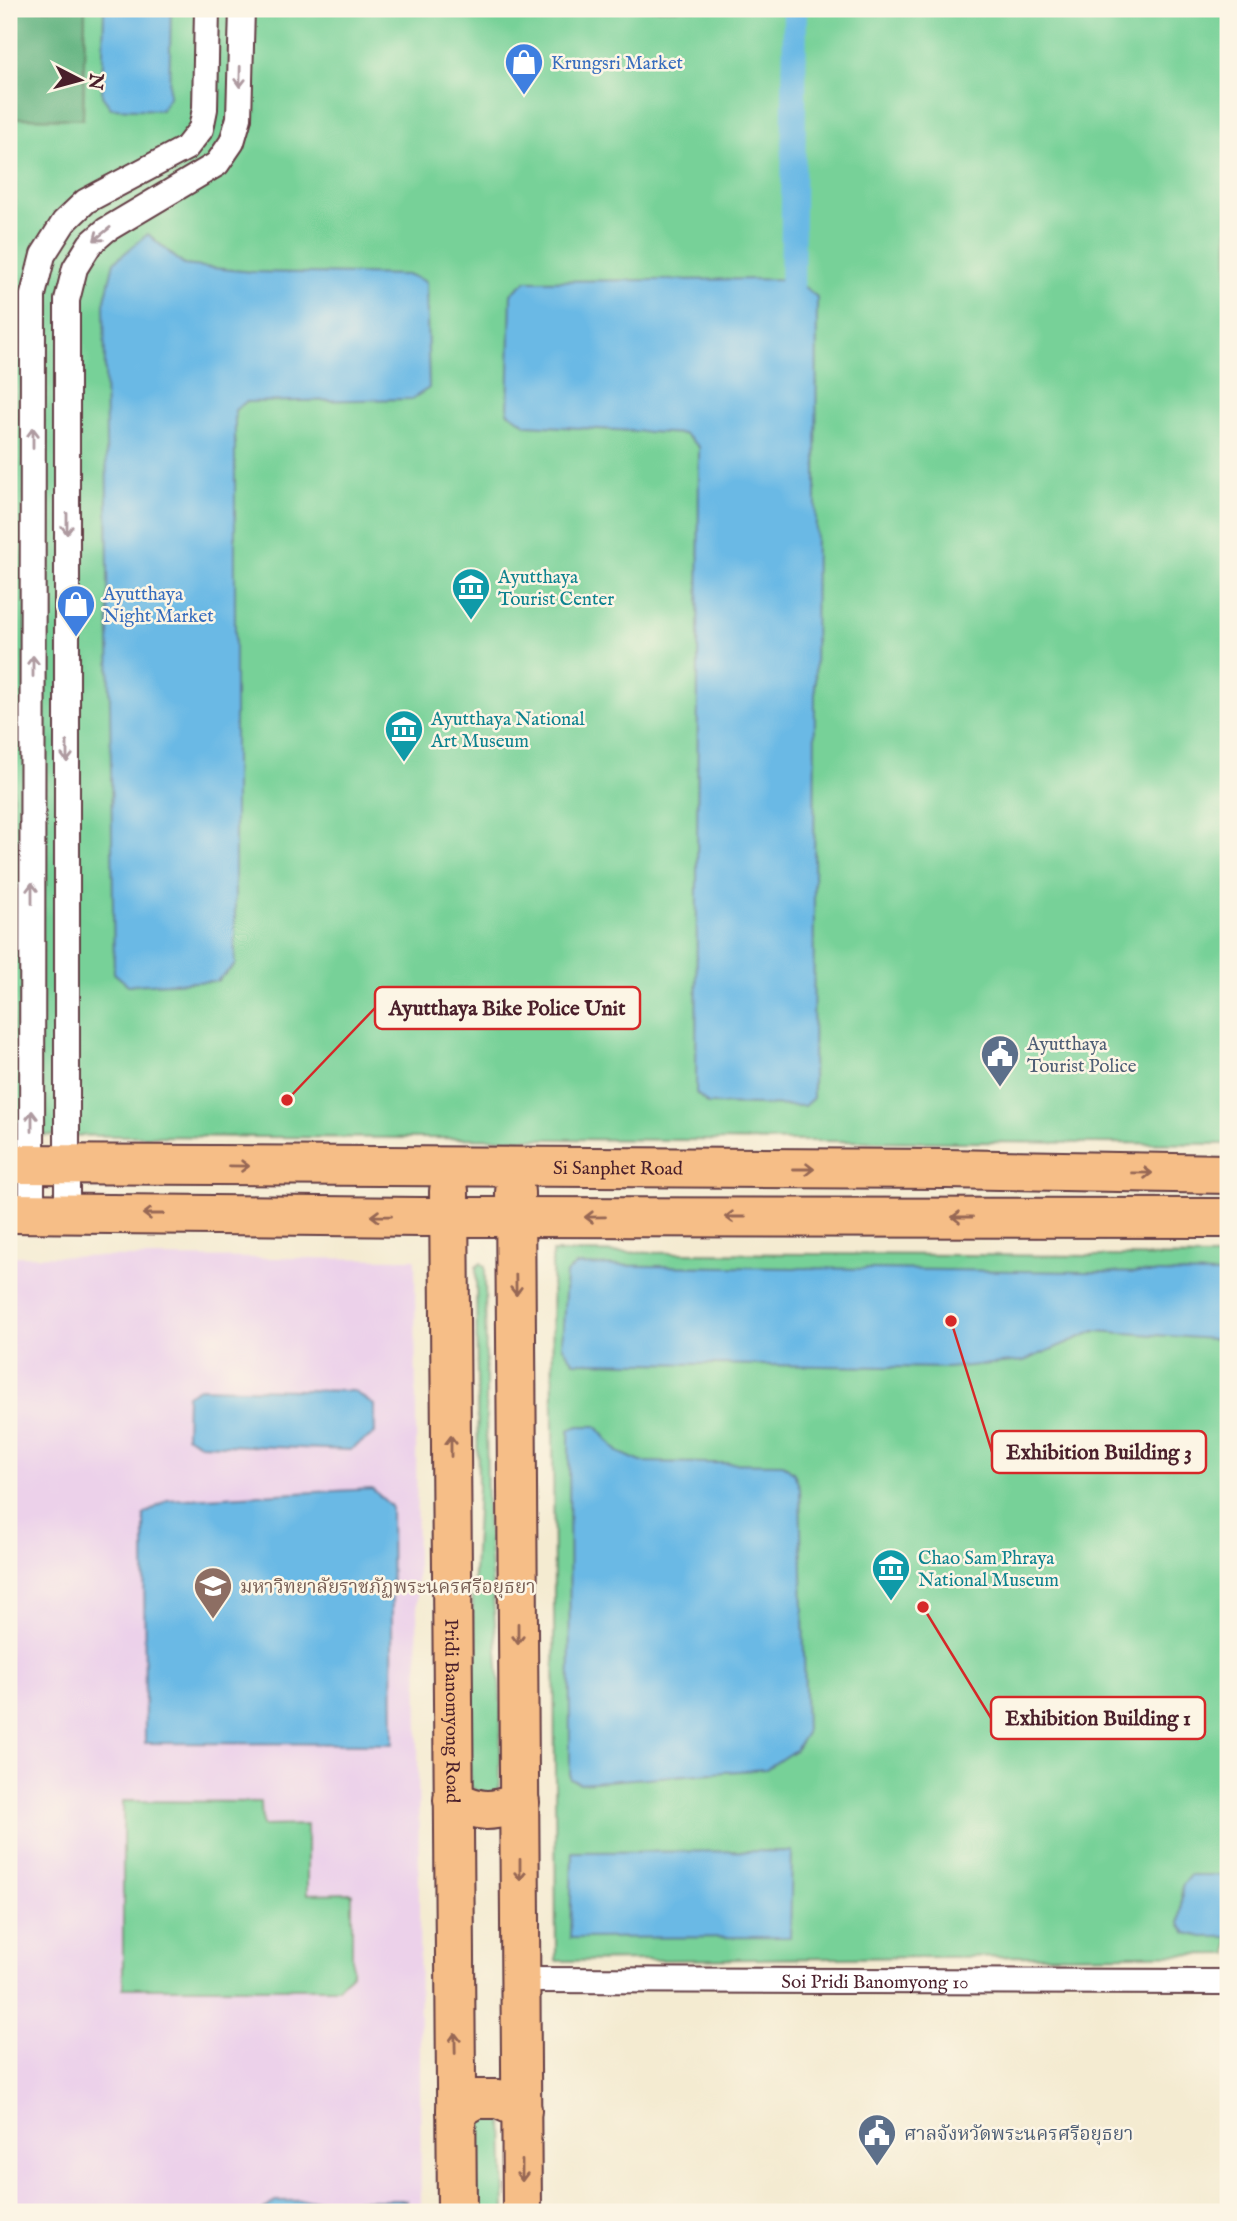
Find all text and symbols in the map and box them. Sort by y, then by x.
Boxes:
shop icon: Krungsri Market [503,41,545,96]
north arrow [46,46,116,116]
place label: Krungsri Market [551,52,684,76]
one-way arrow [233,65,247,88]
text: N [82,71,108,92]
one-way arrow [94,227,112,242]
one-way arrow [26,427,40,450]
one-way arrow [60,512,74,535]
museum icon: Ayutthaya Tourist Center [450,566,492,621]
place label: Ayutthaya Tourist Center [497,566,614,612]
shop icon: Ayutthaya Night Market [55,583,97,638]
place label: Ayutthaya Night Market [102,583,214,629]
one-way arrow [26,654,40,677]
museum icon: Ayutthaya National Art Museum [383,708,425,763]
place label: Ayutthaya National Art Museum [430,708,585,754]
one-way arrow [60,740,74,763]
one-way arrow [25,882,39,905]
callout: Ayutthaya Bike Police Unit [375,987,640,1029]
text: Ayutthaya Bike Police Unit [388,996,626,1023]
public building icon: Ayutthaya Tourist Police [979,1033,1021,1088]
place label: Ayutthaya Tourist Police [1026,1033,1137,1079]
one-way arrow [25,1109,39,1132]
street label: Si Sanphet Road [553,1157,684,1182]
one-way arrow [228,1159,251,1173]
one-way arrow [792,1162,815,1176]
one-way arrow [1131,1166,1154,1179]
one-way arrow [142,1207,165,1221]
one-way arrow [369,1209,392,1223]
one-way arrow [584,1210,607,1224]
one-way arrow [724,1210,747,1224]
one-way arrow [951,1210,974,1224]
one-way arrow [509,1273,523,1296]
callout: Exhibition Building 3 [992,1431,1206,1473]
one-way arrow [444,1435,457,1458]
text: Exhibition Building 3 [1006,1440,1192,1467]
museum icon: Chao Sam Phraya National Museum [870,1547,912,1602]
place label: Chao Sam Phraya National Museum [918,1547,1059,1593]
school or university icon: มหาวิทยาลัยราชภัฏพระนครศรีอยุธยา [192,1565,234,1620]
place label: มหาวิทยาลัยราชภัฏพระนครศรีอยุธยา [240,1576,536,1600]
street label: Pridi Banomyong Road [438,1619,464,1804]
one-way arrow [511,1622,525,1645]
callout: Exhibition Building 1 [991,1697,1205,1739]
text: Exhibition Building 1 [1005,1706,1191,1733]
one-way arrow [513,1858,527,1881]
street label: Soi Pridi Banomyong 10 [781,1971,969,1995]
one-way arrow [449,2032,462,2055]
public building icon: ศาลจังหวัดพระนครศรีอยุธยา [856,2112,898,2167]
place label: ศาลจังหวัดพระนครศรีอยุธยา [904,2123,1133,2147]
one-way arrow [515,2160,529,2183]

